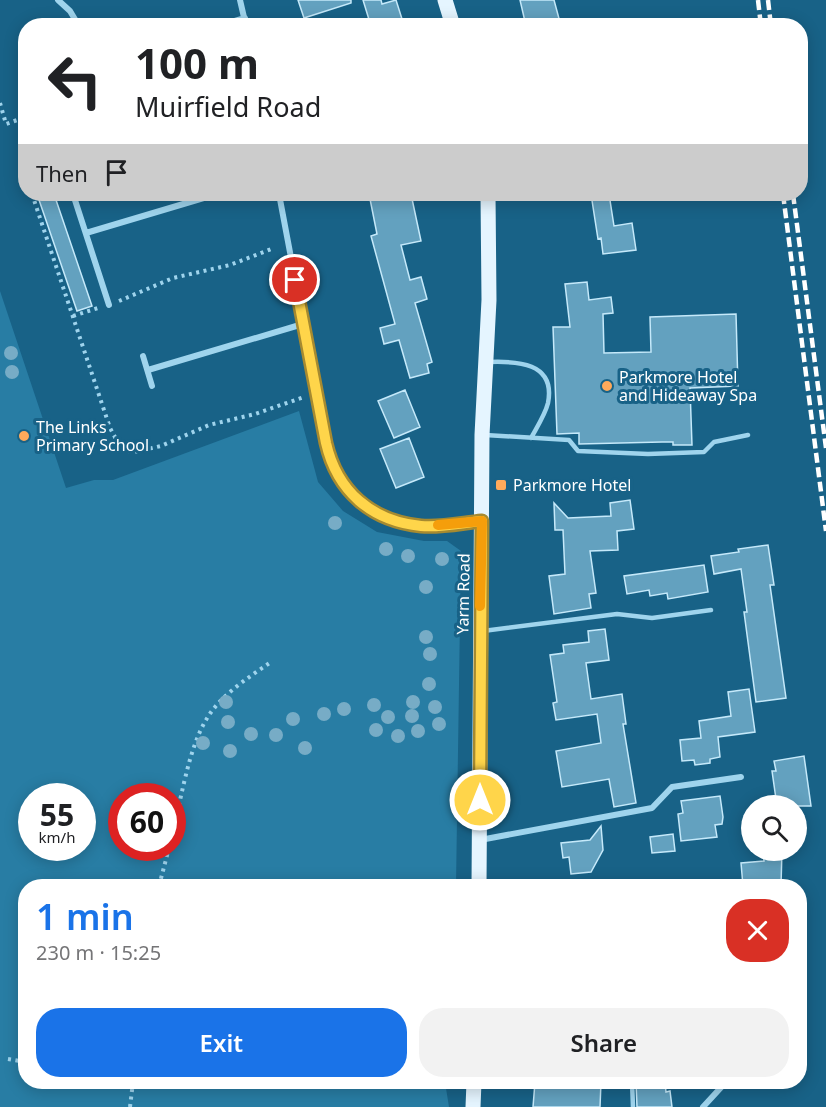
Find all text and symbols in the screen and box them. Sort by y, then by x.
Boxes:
text: 100 m [135,34,259,91]
icon: left [36,42,114,120]
text: Muirfield Road [135,88,321,125]
icon: arrive [100,156,133,189]
text: Then [36,158,88,188]
pin [269,254,320,305]
icon: arrive [278,263,311,296]
place label: Parkmore Hotel and Hideaway Spa [619,366,757,406]
marker: Parkmore Hotel and Hideaway Spa [600,379,614,393]
place label: The Links Primary School [36,416,149,456]
marker: The Links Primary School [17,429,31,443]
place label: Parkmore Hotel [513,474,631,496]
marker: Parkmore Hotel [494,478,508,492]
street label: Yarm Road [451,553,475,635]
position arrow [448,768,512,832]
speed limit sign: 60 [108,783,186,861]
text: 55 [40,794,74,835]
map controls [741,795,807,861]
button: search [741,795,807,861]
text: km/h [39,827,75,847]
text: 1 min [36,892,134,941]
button: close [726,899,789,962]
text: 230 m · 15:25 [36,939,161,966]
button: Exit [36,1008,407,1077]
button: Share [419,1008,789,1077]

